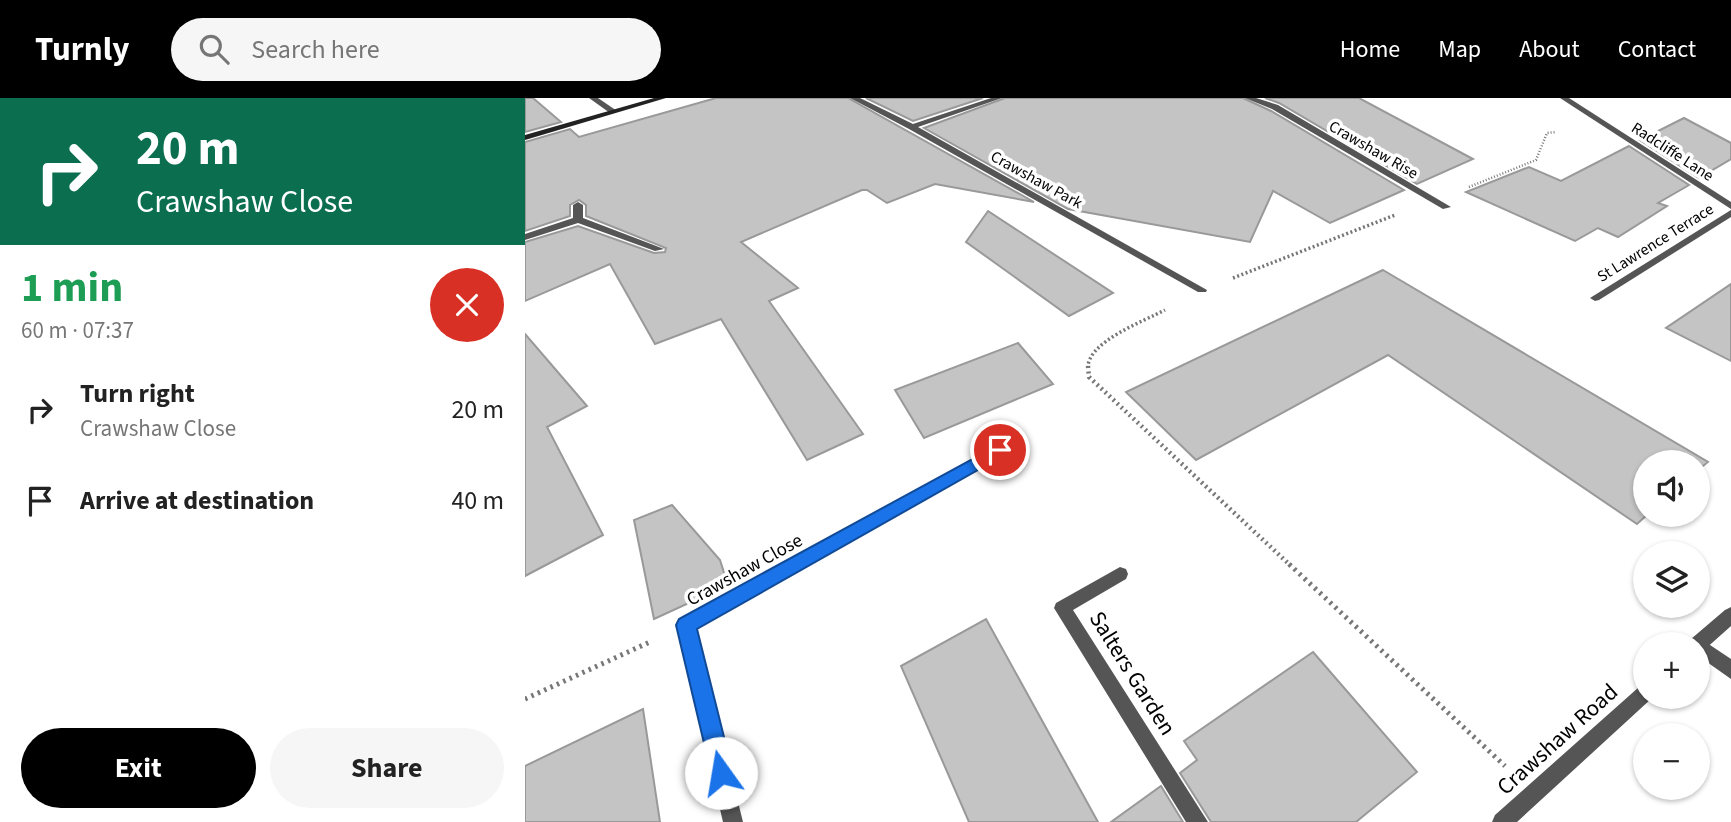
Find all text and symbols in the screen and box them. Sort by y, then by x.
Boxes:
search box [171,18,661,81]
text: Turnly [35,26,129,73]
icon: search [195,30,233,68]
text: Search here [251,31,380,68]
text: Home [1340,32,1400,67]
text: Map [1438,32,1481,67]
text: About [1519,32,1580,67]
text: Contact [1618,32,1696,67]
text: 20 m [136,114,240,184]
street label: Crawshaw Rise [1325,115,1422,184]
street label: Radcliffe Lane [1627,117,1718,187]
icon: right [21,126,112,217]
street label: Crawshaw Park [987,146,1087,214]
text: Crawshaw Close [136,179,353,225]
street label: St Lawrence Terrace [1593,198,1718,288]
text: 1 min [21,258,123,318]
button: close [430,268,504,342]
text: 60 m · 07:37 [21,314,134,347]
text: Turn right [80,375,195,412]
icon: right [21,391,59,429]
text: 20 m [451,391,504,428]
text: Crawshaw Close [80,412,236,445]
pin [970,420,1030,480]
icon: arrive [981,431,1019,469]
map controls [1633,450,1710,800]
button: sound [1633,450,1710,527]
icon: arrive [21,482,59,520]
text: Arrive at destination [80,482,314,519]
text: 40 m [451,482,504,519]
street label: Crawshaw Close [682,527,808,613]
button: layers [1633,541,1710,618]
street label: Salters Garden [1081,605,1184,742]
button: + [1633,632,1710,709]
street label: Crawshaw Road [1489,676,1625,803]
button: − [1633,723,1710,800]
button: Exit [21,728,256,808]
button: Share [270,728,504,808]
position arrow [684,736,758,810]

